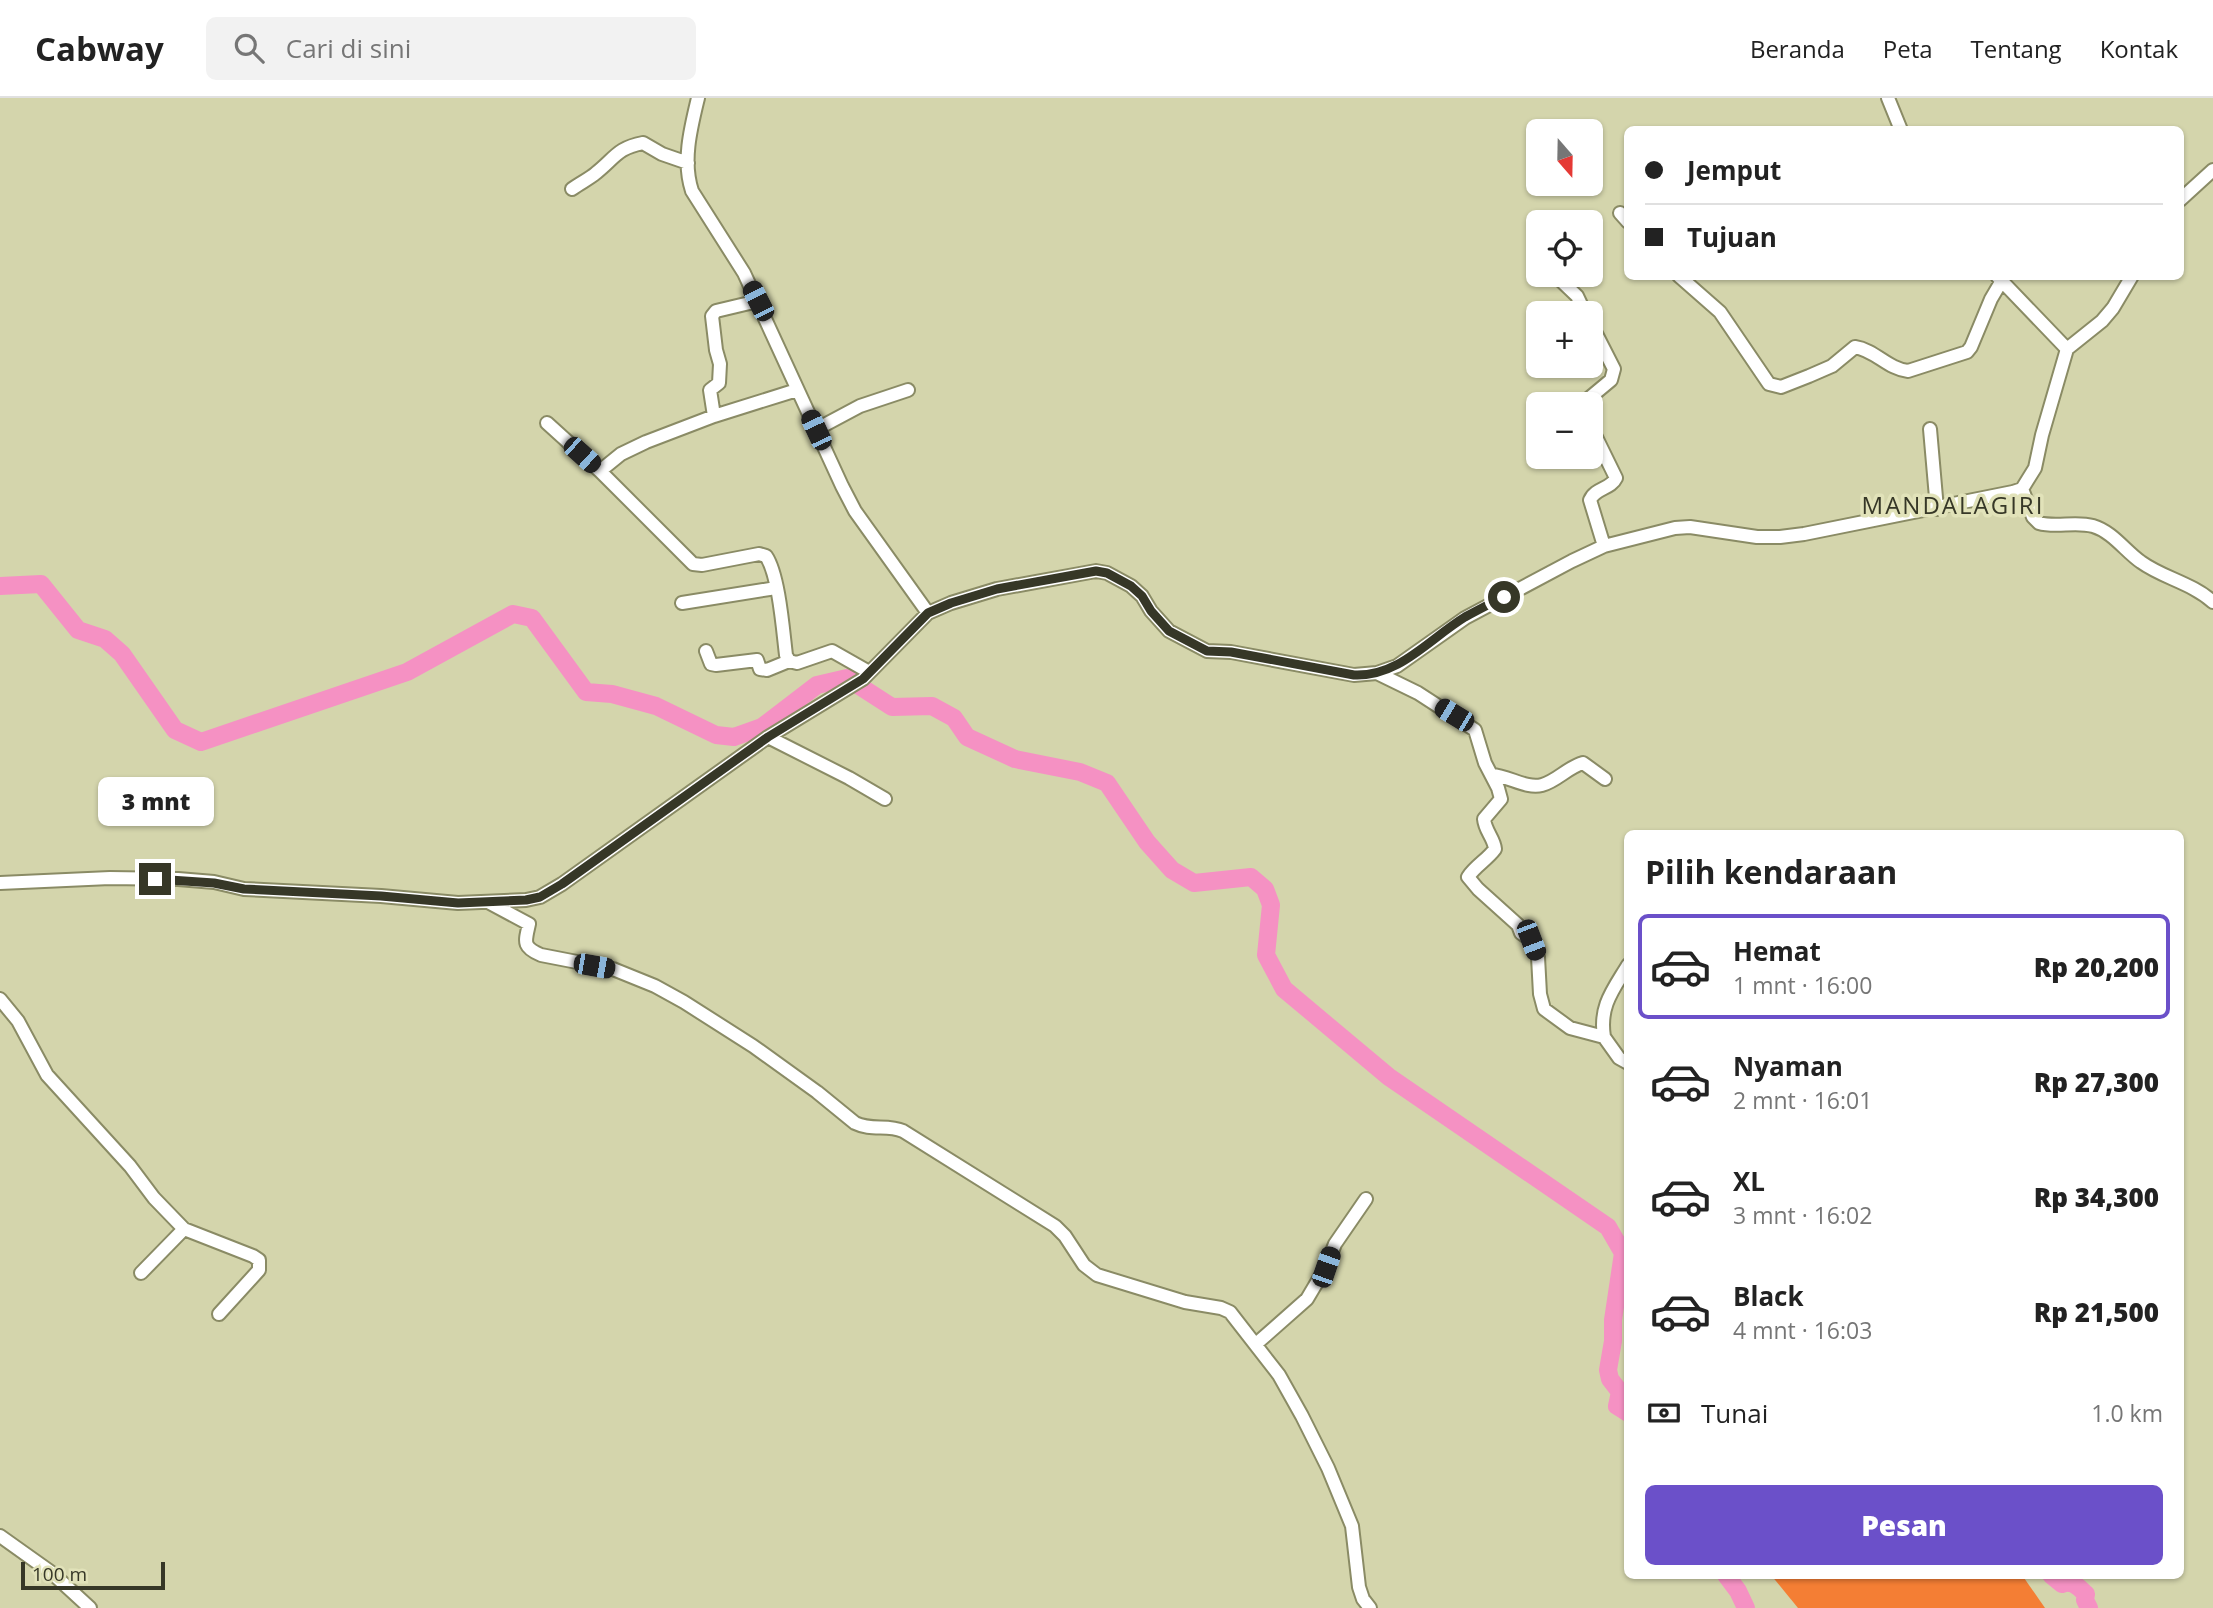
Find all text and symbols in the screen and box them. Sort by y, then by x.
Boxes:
search box [206,17,696,80]
text: Cabway [35,26,164,71]
icon: search [230,29,268,67]
text: Cari di sini [286,30,411,66]
text: Beranda [1750,32,1845,65]
text: Peta [1883,32,1933,65]
text: Tentang [1971,32,2062,65]
text: Kontak [2100,32,2178,65]
north arrow [1526,119,1603,196]
map controls [1526,119,1603,469]
text: Jemput [1687,152,1781,188]
button: locate [1526,210,1603,287]
text: Tujuan [1687,219,1777,255]
car [740,278,777,324]
button: + [1526,301,1603,378]
button: − [1526,392,1603,469]
car [798,407,835,453]
car [560,433,605,477]
district label: MANDALAGIRI [1862,488,2044,521]
route start [1488,581,1520,613]
car [1431,695,1478,735]
callout: 3 mnt [97,778,213,826]
text: 3 mnt [122,785,190,817]
text: Pilih kendaraan [1645,850,1897,893]
route end [139,863,171,895]
car [1514,917,1549,963]
text: Hemat [1733,933,1821,969]
icon: car [1649,935,1712,998]
text: Rp 20,200 [2034,949,2159,985]
car [572,952,617,980]
text: 1 mnt · 16:00 [1733,969,1872,1001]
text: Nyaman [1733,1048,1843,1084]
icon: car [1649,1050,1712,1113]
text: Rp 27,300 [2034,1064,2159,1100]
text: 2 mnt · 16:01 [1733,1084,1872,1116]
text: XL [1733,1163,1765,1199]
icon: car [1649,1165,1712,1228]
text: Rp 34,300 [2034,1179,2159,1215]
text: 3 mnt · 16:02 [1733,1199,1872,1231]
car [1310,1244,1343,1290]
text: Black [1733,1278,1804,1314]
icon: car [1649,1280,1712,1343]
text: Rp 21,500 [2034,1294,2159,1330]
text: 4 mnt · 16:03 [1733,1314,1872,1346]
icon: cash [1645,1394,1683,1432]
text: Tunai [1701,1395,1768,1431]
text: 1.0 km [2091,1397,2163,1429]
button: Pesan [1645,1485,2163,1565]
scale bar [21,1559,164,1591]
text: 100 m [32,1561,87,1587]

